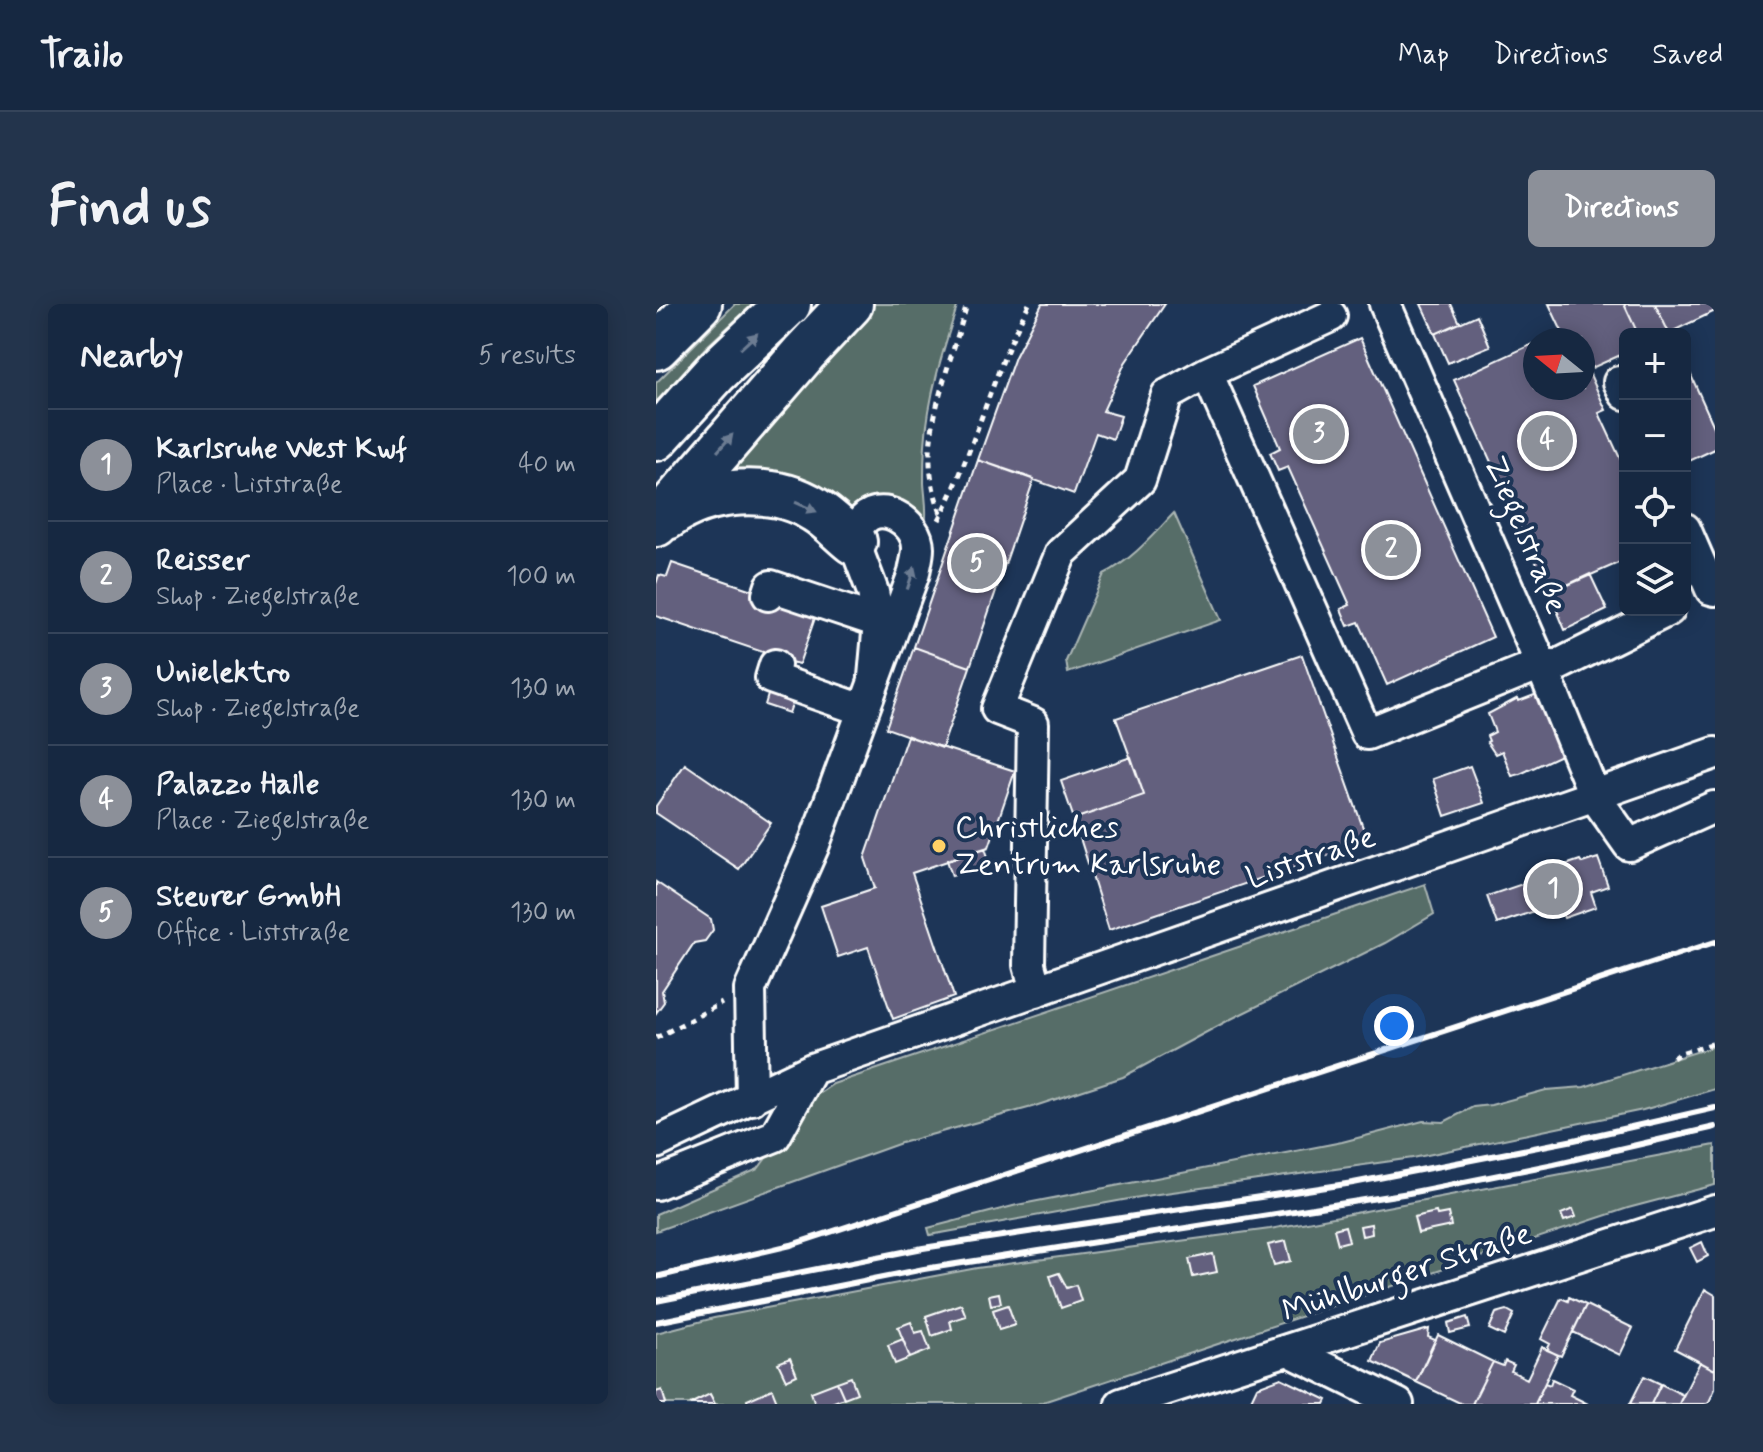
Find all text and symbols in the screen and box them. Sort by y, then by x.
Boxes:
text: Trailo [40,31,123,80]
text: Map [1398,37,1449,74]
text: Directions [1493,37,1608,74]
text: Saved [1652,37,1723,74]
button: Directions [1528,170,1715,247]
text: Find us [48,172,211,245]
north arrow [1523,328,1595,400]
map controls [1619,328,1691,616]
button: + [1619,328,1691,400]
one-way arrow [739,333,758,351]
text: Nearby [80,334,184,379]
text: 5 results [478,339,576,373]
button: − [1619,400,1691,472]
pin: 3 [1293,404,1345,464]
pin: 4 [1521,411,1573,471]
text: Karlsruhe West Kwf [156,429,407,468]
one-way arrow [716,434,734,453]
text: 1 [100,448,112,482]
text: 40 m [518,448,576,482]
street label: Ziegelstraße [1470,450,1577,622]
text: Place · Liststraße [156,468,342,502]
button: locate [1619,472,1691,544]
one-way arrow [795,501,818,514]
pin: 2 [1365,520,1417,580]
pin: 5 [951,533,1003,593]
text: Reisser [156,541,250,580]
button: layers [1619,544,1691,616]
text: 2 [100,560,112,594]
text: 100 m [506,560,576,594]
one-way arrow [906,565,918,589]
text: Shop · Ziegelstraße [156,580,360,614]
text: Unielektro [156,653,290,692]
text: 3 [100,672,112,706]
text: 130 m [510,672,576,706]
text: Shop · Ziegelstraße [156,692,360,726]
text: Palazzo Halle [156,765,320,804]
text: 4 [98,784,114,818]
text: 130 m [510,784,576,818]
text: Place · Ziegelstraße [156,804,369,838]
place label: Christliches Zentrum Karlsruhe [955,807,1221,886]
street label: Liststraße [1241,816,1381,900]
marker: Christliches Zentrum Karlsruhe [930,837,948,855]
pin: 1 [1527,859,1579,919]
text: Steurer GmbH [156,877,341,916]
text: 5 [98,896,114,930]
text: 130 m [510,896,576,930]
text: Office · Liststraße [156,916,350,950]
your location [1374,1006,1414,1046]
street label: Mühlburger Straße [1277,1213,1538,1336]

